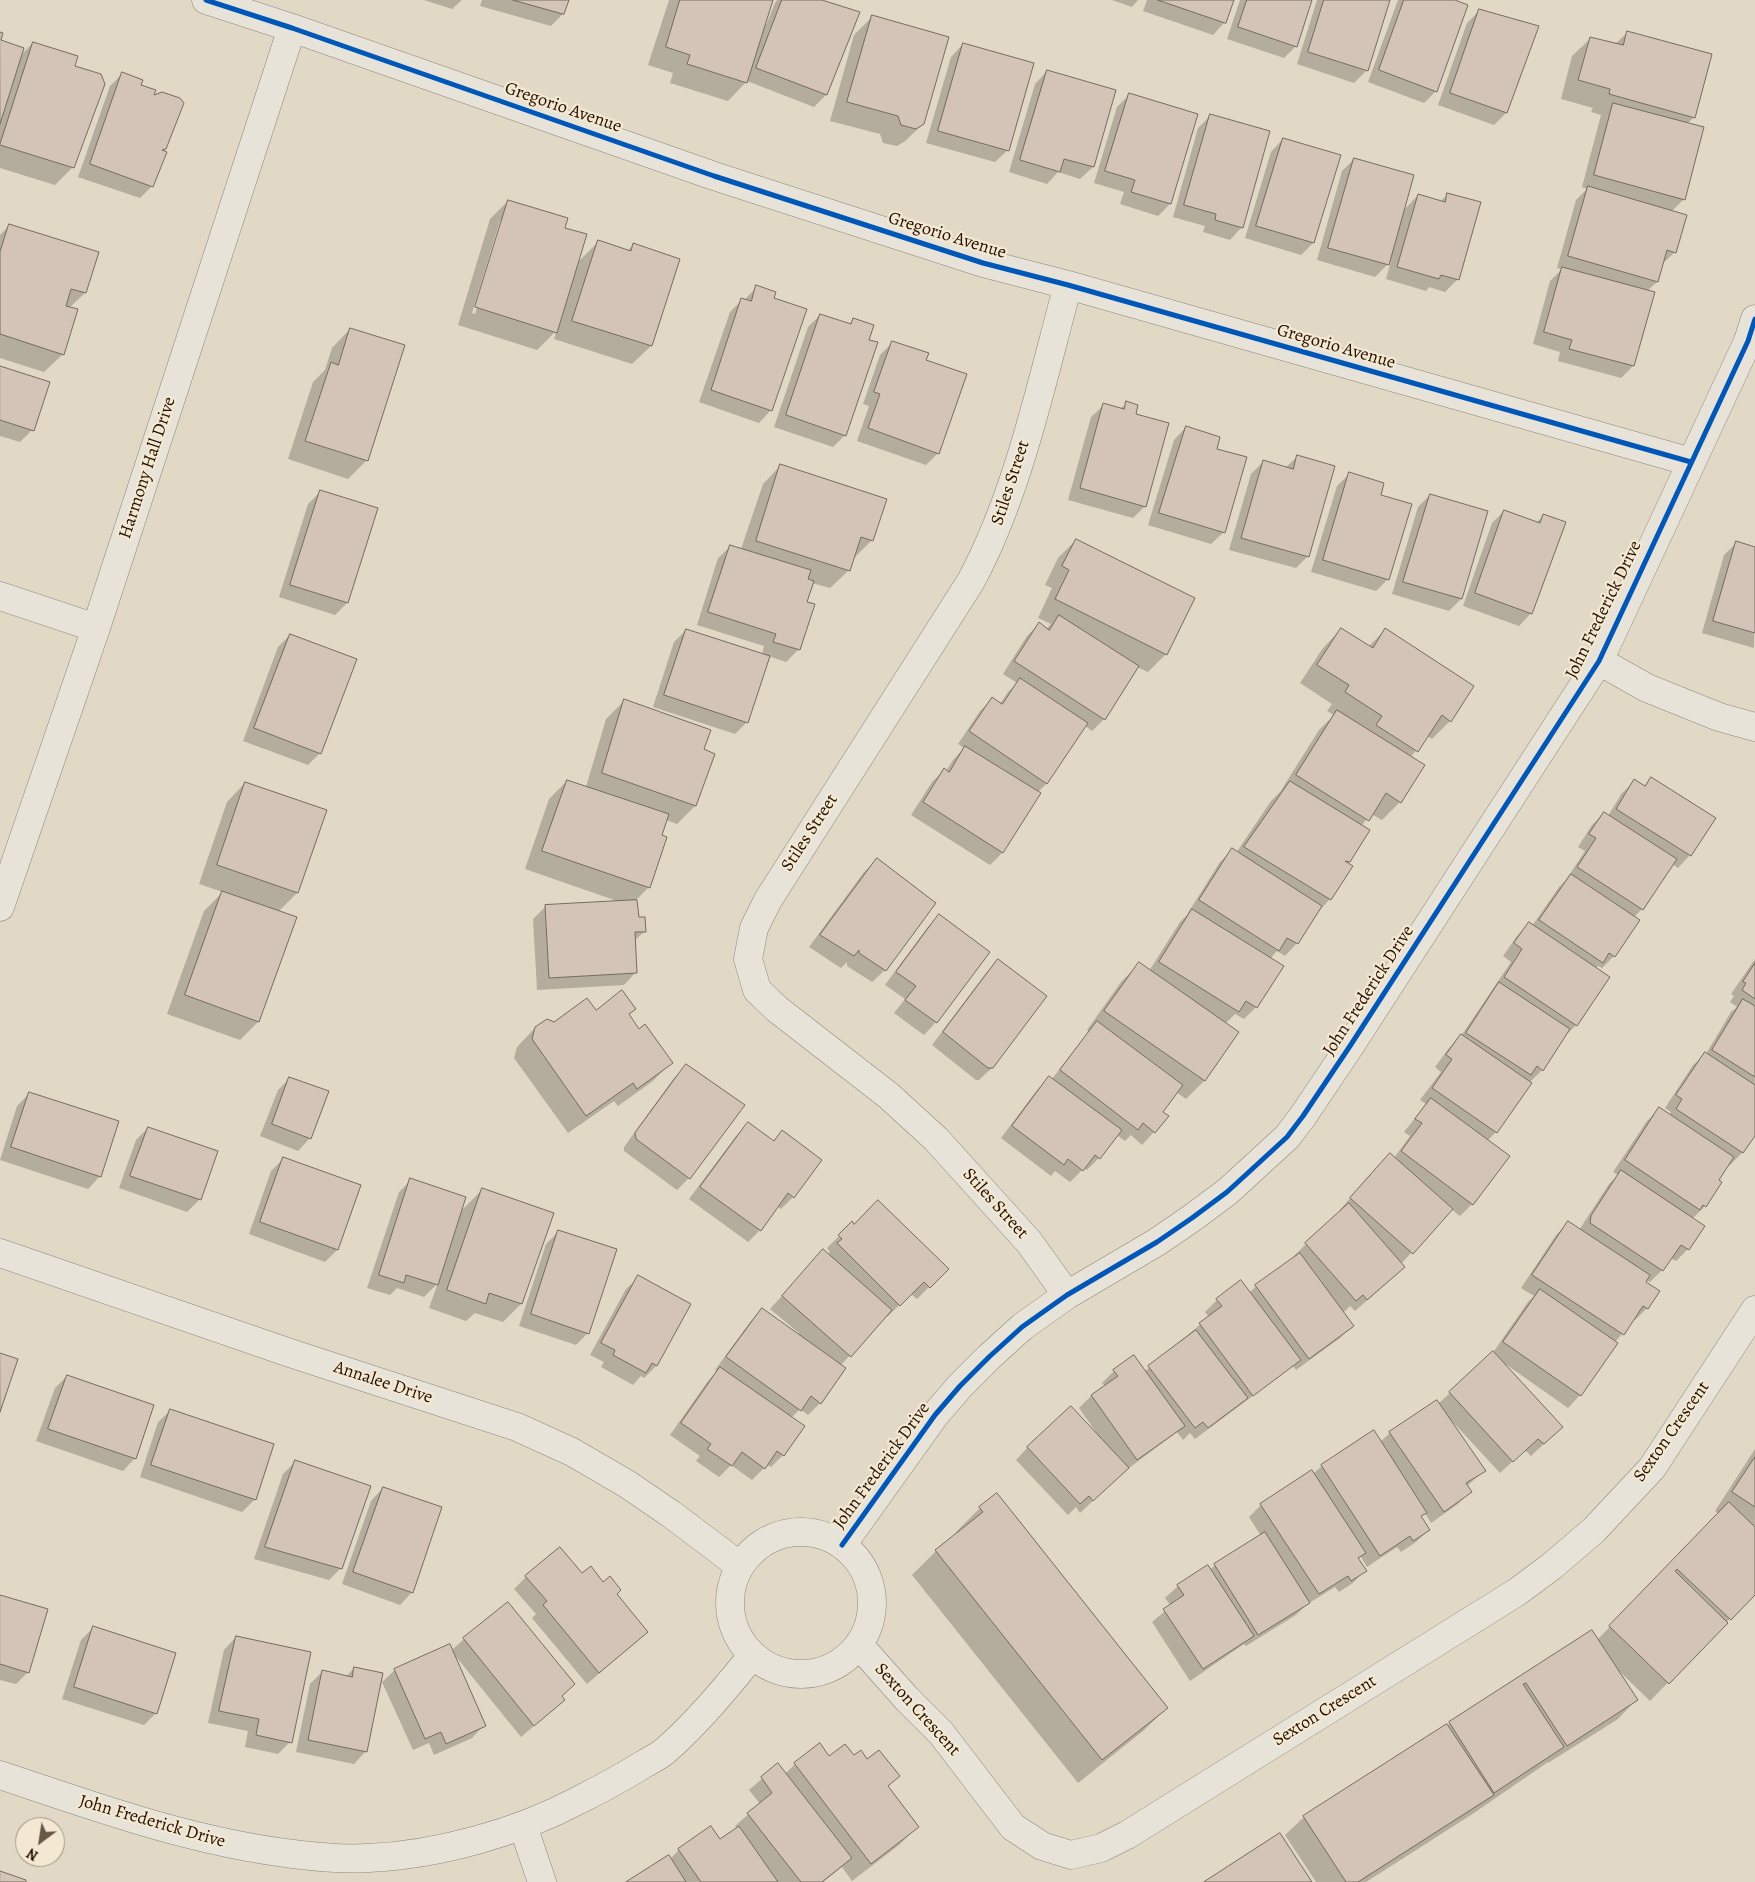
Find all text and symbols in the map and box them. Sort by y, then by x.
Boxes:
street label: Gregorio Avenue [502,78,624,138]
street label: Gregorio Avenue [885,208,1009,264]
street label: Gregorio Avenue [1274,320,1398,374]
street label: Harmony Hall Drive [115,394,181,542]
street label: Stiles Street [987,438,1035,528]
street label: John Frederick Drive [1561,537,1647,683]
street label: Stiles Street [777,790,843,876]
street label: John Frederick Drive [1319,922,1419,1060]
street label: Stiles Street [958,1164,1032,1244]
street label: Annalee Drive [331,1357,435,1409]
street label: Sexton Crescent [1629,1378,1715,1486]
street label: John Frederick Drive [829,1399,935,1533]
street label: Sexton Crescent [870,1659,964,1761]
street label: Sexton Crescent [1269,1671,1381,1751]
street label: John Frederick Drive [76,1791,228,1853]
north arrow [15,1817,65,1867]
text: N [23,1844,42,1865]

